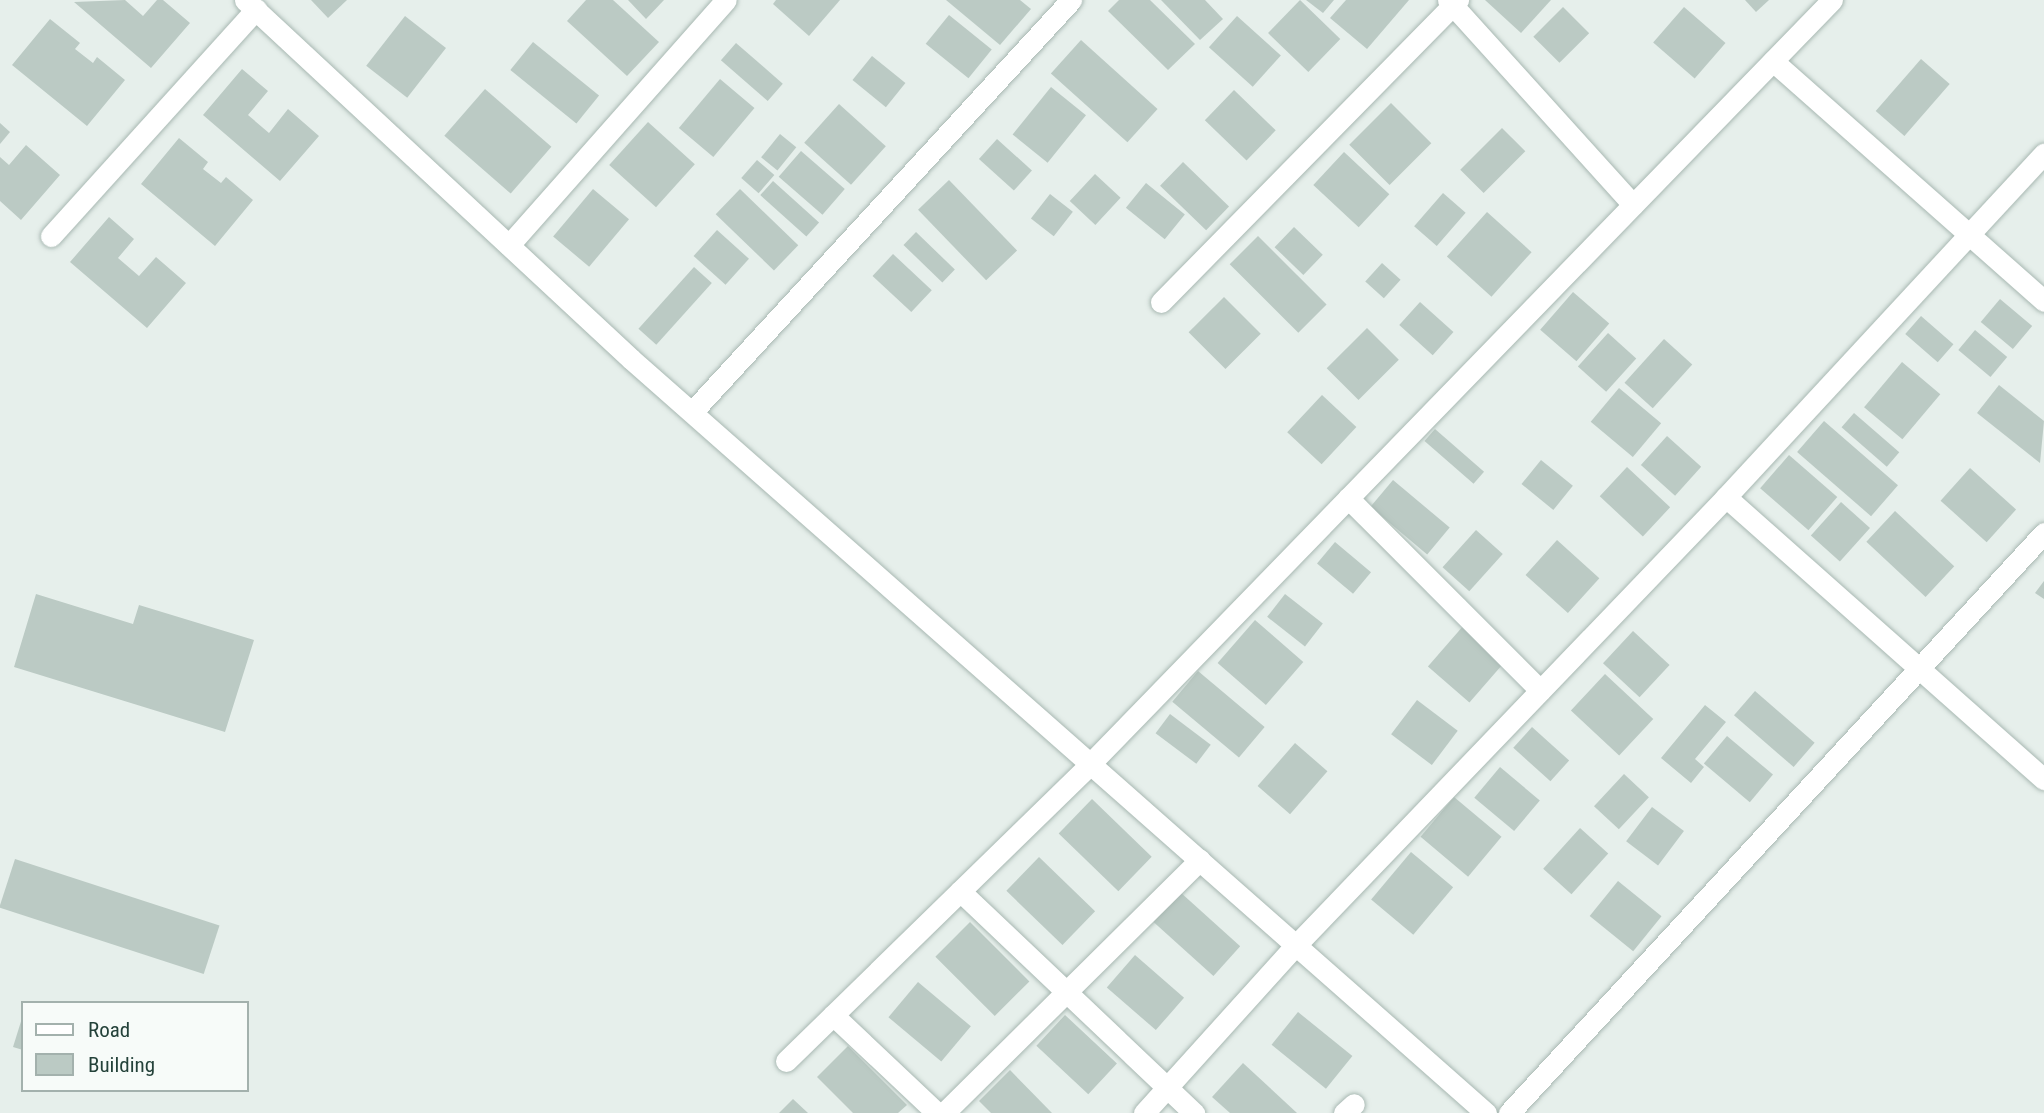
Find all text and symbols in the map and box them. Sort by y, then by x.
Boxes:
legend [21,1001,248,1092]
text: Road [88,1018,130,1042]
text: Building [88,1053,155,1077]

